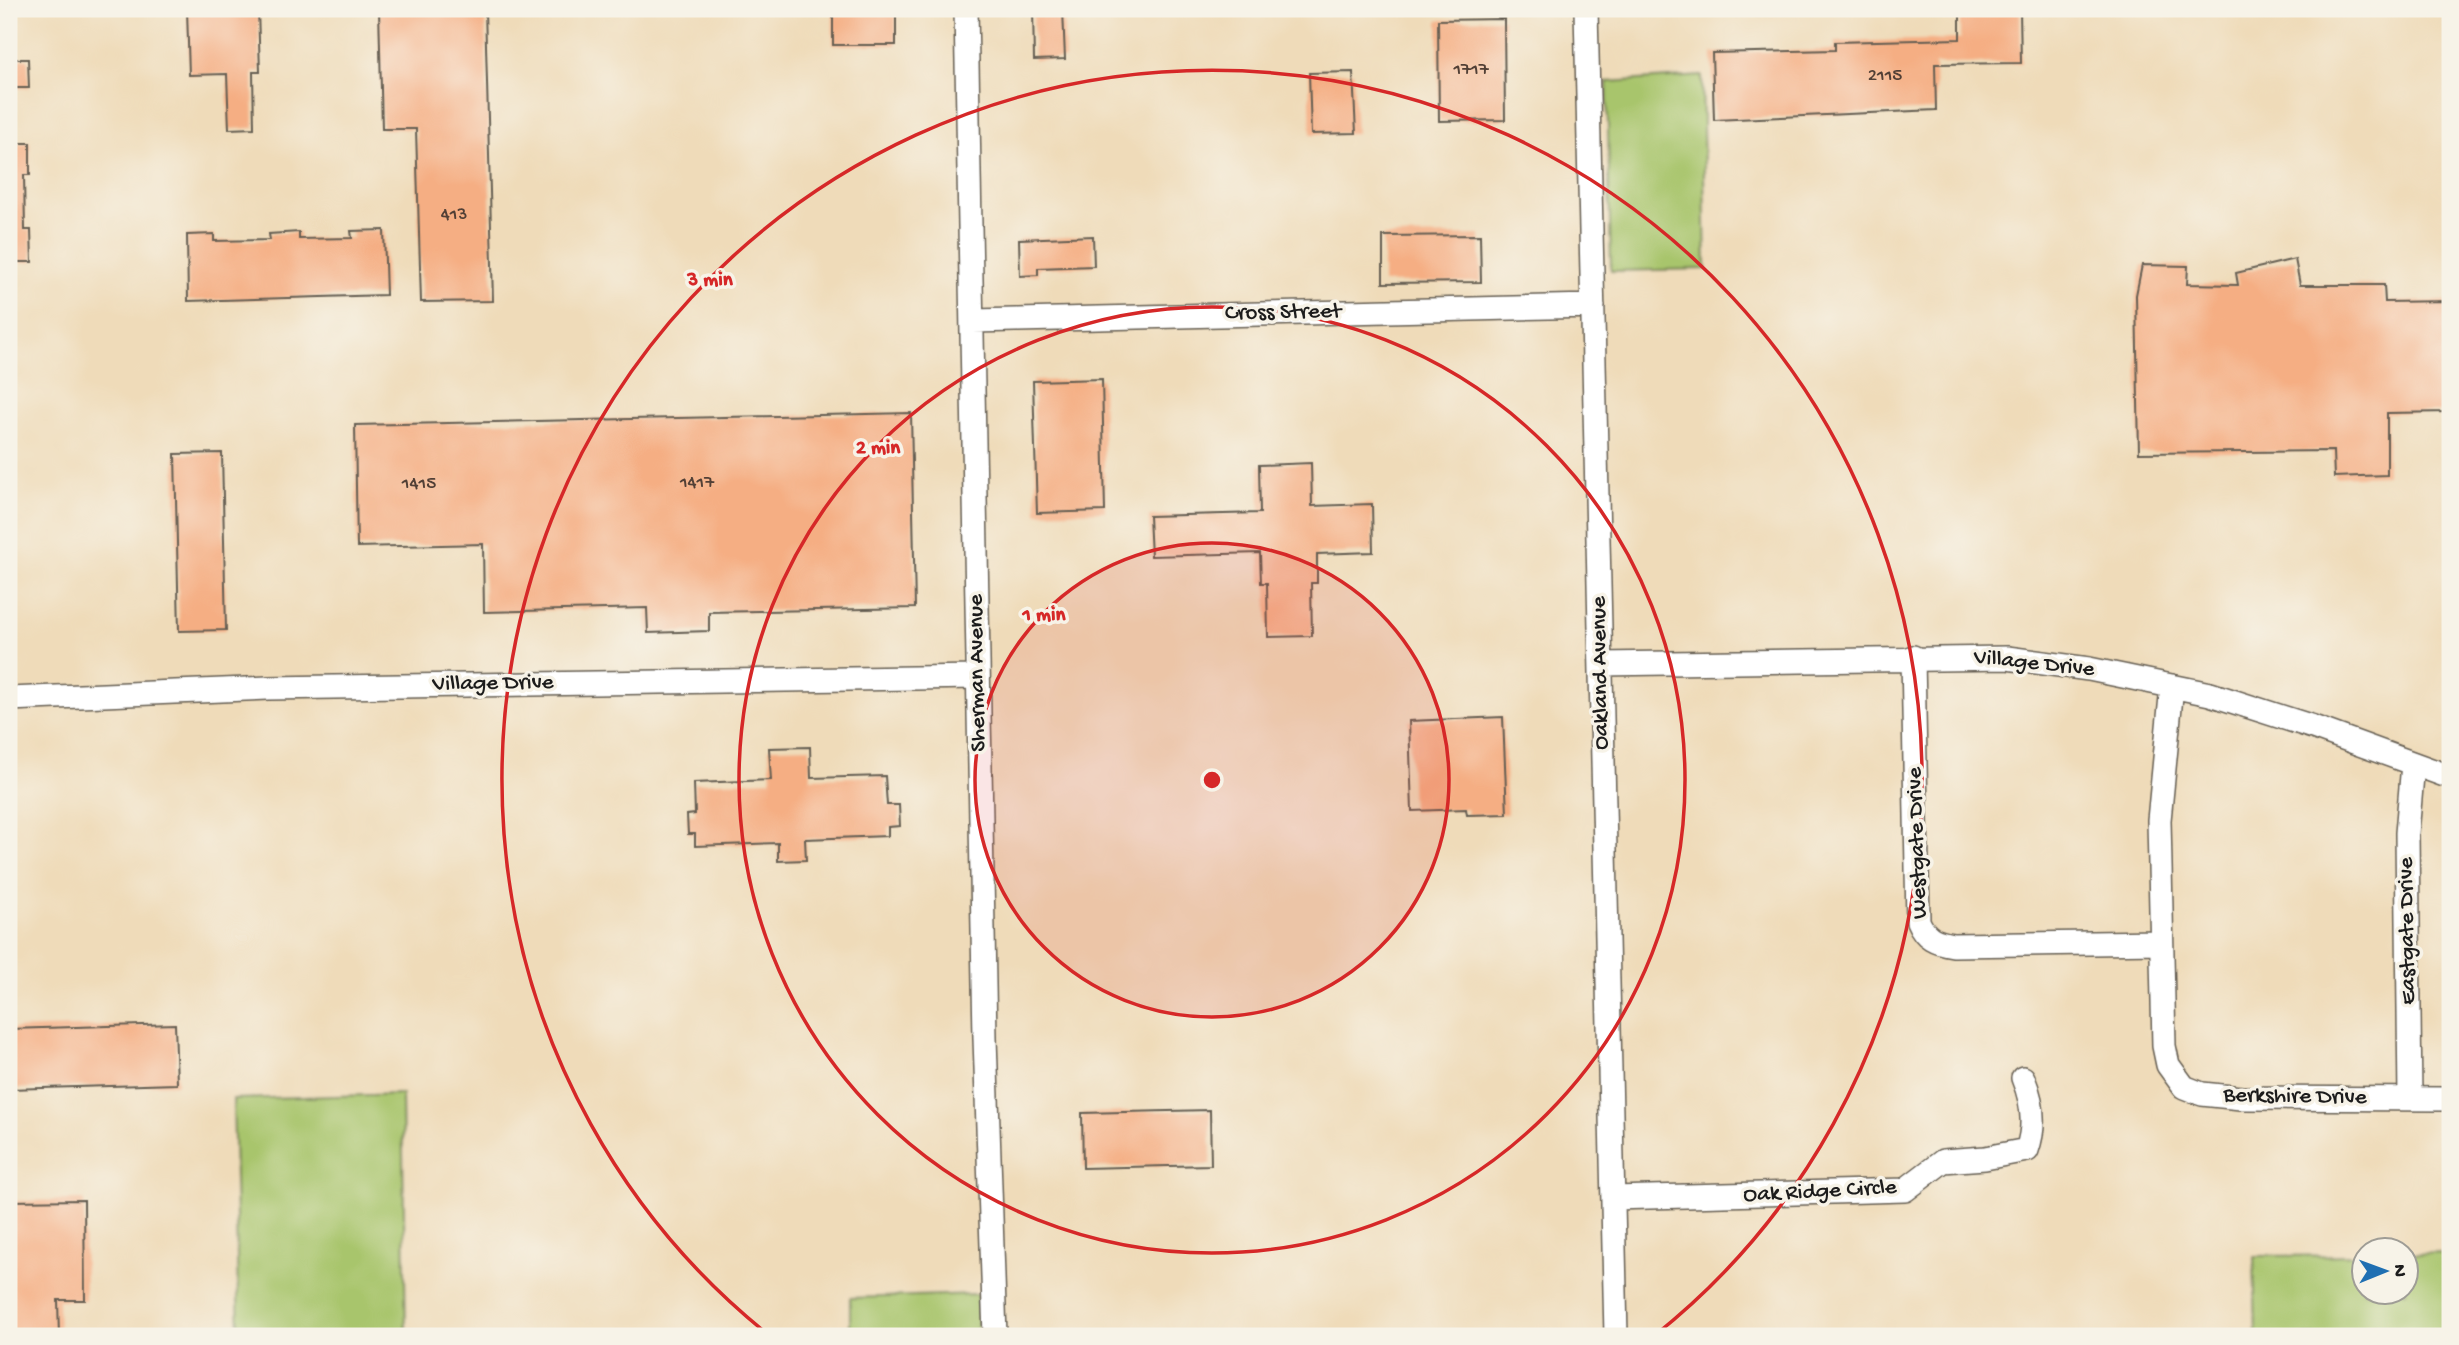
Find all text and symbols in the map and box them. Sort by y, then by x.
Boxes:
house number: 1717 [1452,59,1490,82]
house number: 2115 [1868,65,1902,88]
house number: 413 [441,204,467,227]
text: 3 min [686,269,734,294]
street label: Cross Street [1225,298,1343,328]
text: 2 min [856,437,901,462]
house number: 1417 [679,472,715,495]
house number: 1415 [401,473,436,496]
street label: Sherman Avenue [963,593,993,752]
street label: Oakland Avenue [1586,595,1616,750]
text: 1 min [1022,604,1066,629]
street label: Village Drive [1971,644,2097,684]
street label: Village Drive [431,669,555,699]
street label: Westgate Drive [1902,765,1934,919]
centre of rings [1200,768,1224,792]
street label: Eastgate Drive [2393,856,2423,1005]
street label: Berkshire Drive [2222,1082,2368,1112]
street label: Oak Ridge Circle [1743,1174,1899,1210]
north arrow [2350,1236,2420,1306]
text: N [2387,1264,2410,1277]

